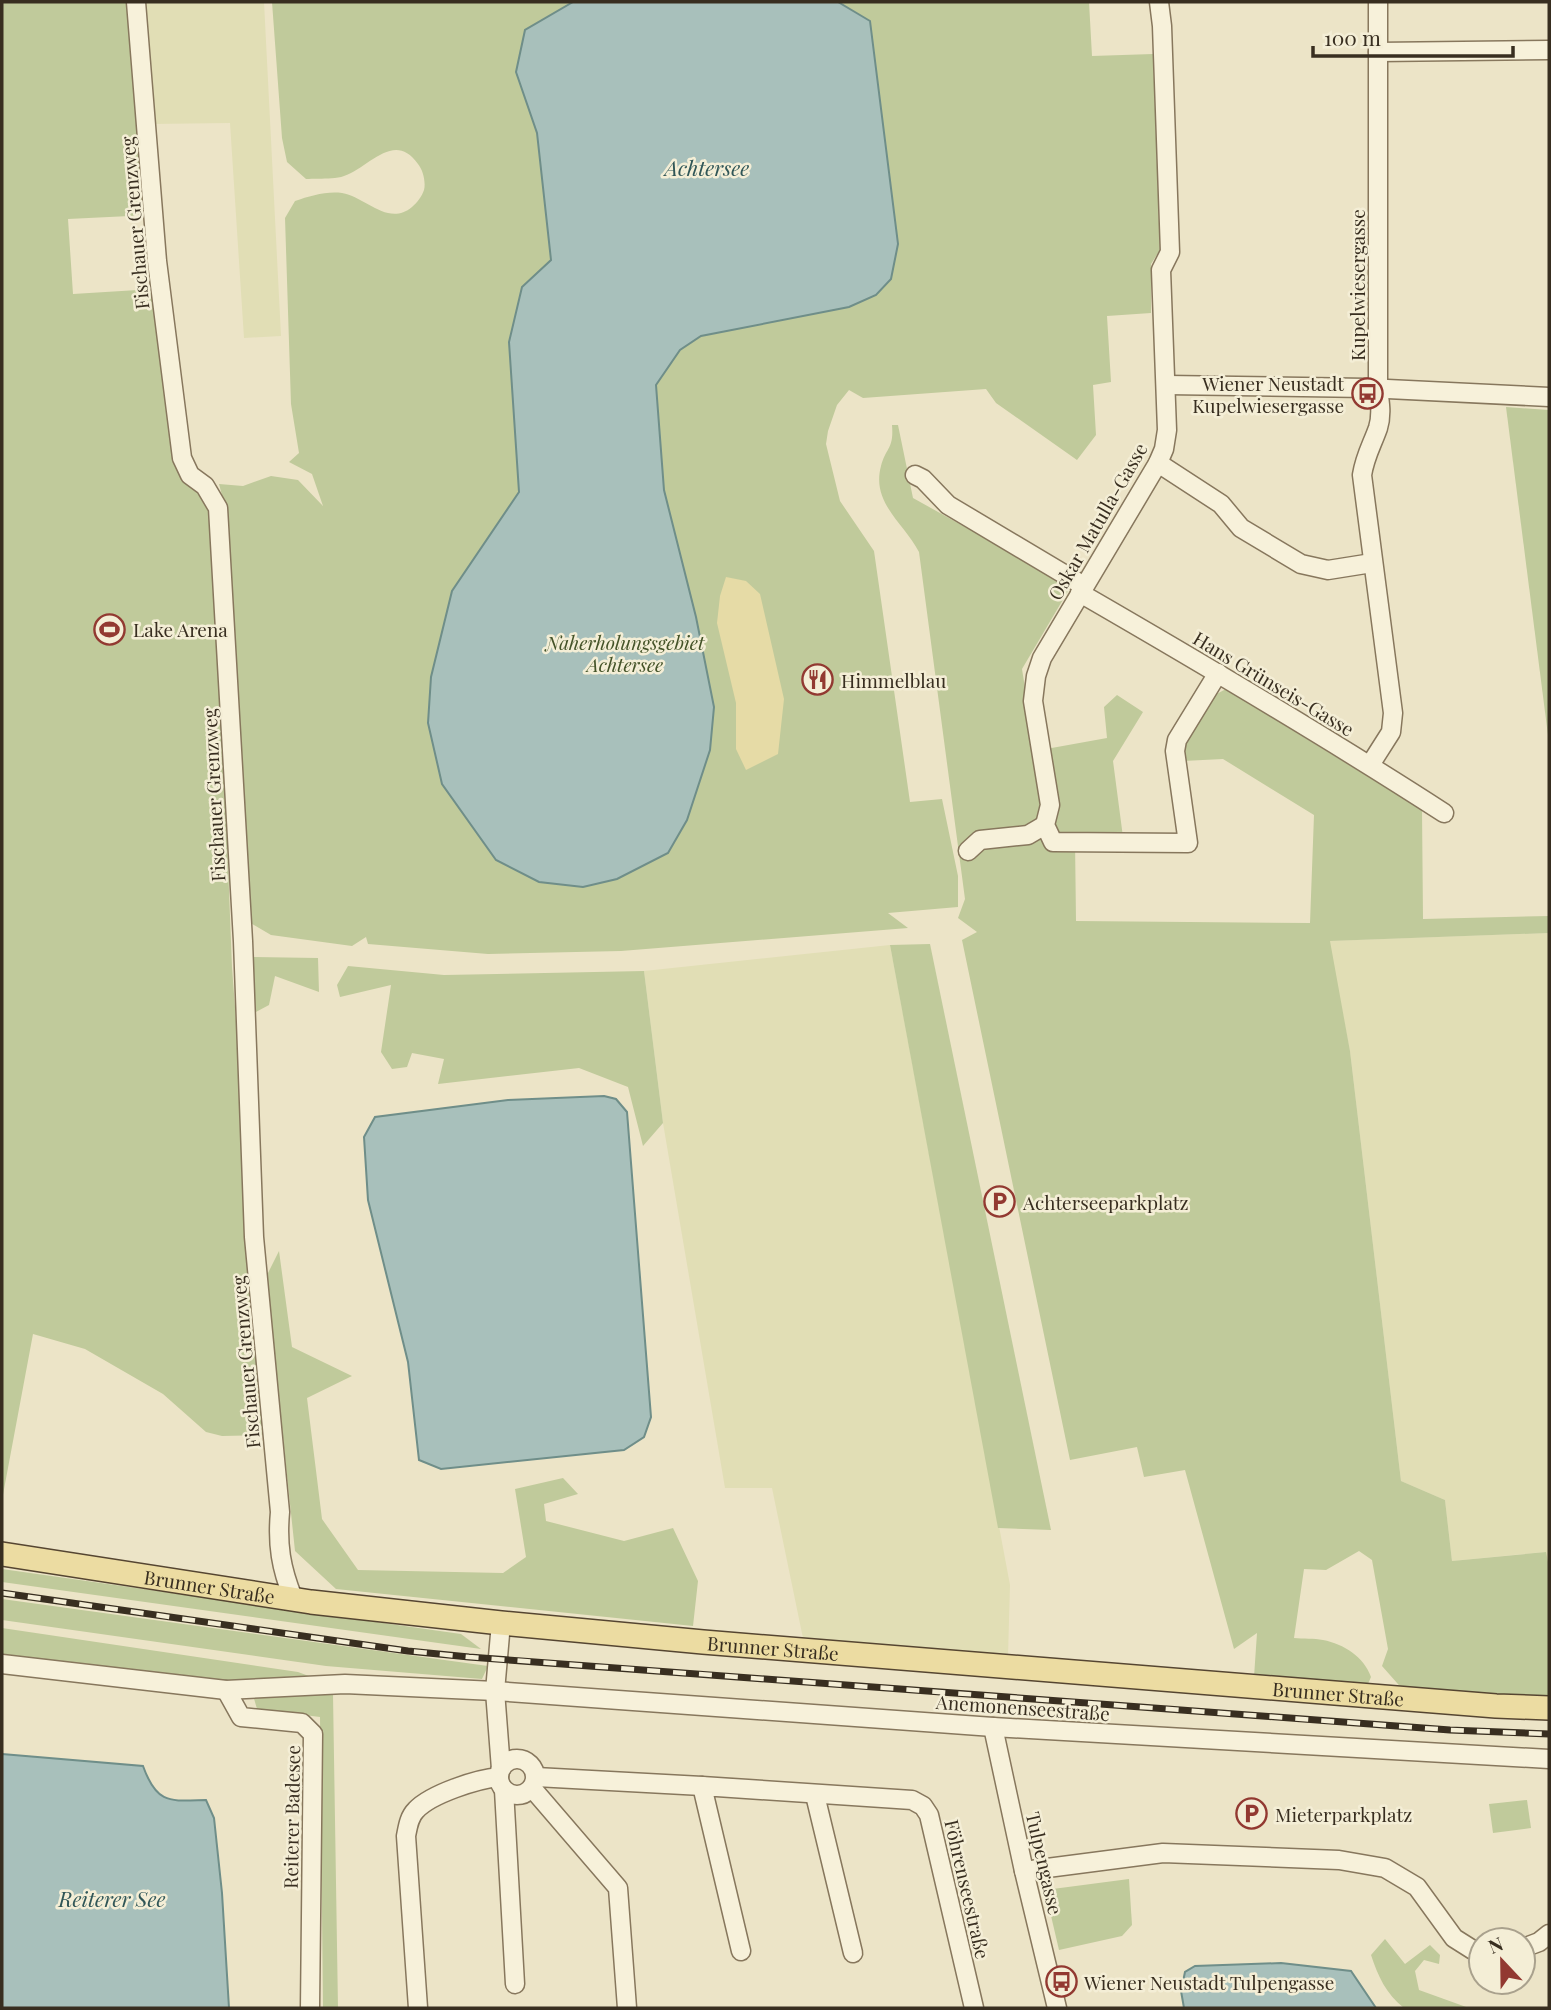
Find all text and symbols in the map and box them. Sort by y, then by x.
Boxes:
scale bar [1313,14,1512,58]
text: 100 m [1324,23,1381,51]
street label: Fischauer Grenzweg [113,135,155,311]
water label: Achtersee [663,153,749,181]
street label: Kupelwiesergasse [1344,209,1370,361]
place label: Wiener Neustadt Kupelwiesergasse [1192,370,1344,418]
bus stop icon: Wiener Neustadt Kupelwiesergasse [1350,377,1384,411]
street label: Oskar Matulla-Gasse [1041,438,1153,604]
sports icon: Lake Arena [93,612,127,646]
place label: Lake Arena [133,616,228,642]
street label: Hans Grünseis-Gasse [1189,625,1359,741]
park label: Naherholungsgebiet Achtersee [544,629,706,677]
restaurant icon: Himmelblau [801,663,835,697]
place label: Himmelblau [841,667,946,693]
street label: Fischauer Grenzweg [195,708,231,882]
parking icon: Achterseeparkplatz [983,1185,1017,1219]
place label: Achterseeparkplatz [1022,1189,1189,1215]
street label: Fischauer Grenzweg [224,1274,266,1450]
street label: Brunner Straße [142,1563,277,1609]
street label: Brunner Straße [706,1629,840,1666]
street label: Brunner Straße [1271,1675,1405,1712]
street label: Anemonenseestraße [934,1688,1111,1726]
street label: Reiterer Badesee [277,1745,305,1889]
parking icon: Mieterparkplatz [1235,1797,1269,1831]
place label: Mieterparkplatz [1275,1801,1412,1827]
street label: Tulpengasse [1021,1809,1069,1917]
street label: Föhrenseestraße [939,1817,997,1961]
water label: Reiterer See [58,1884,165,1912]
north arrow [1467,1926,1537,1996]
text: N [1484,1930,1507,1959]
bus stop icon: Wiener Neustadt Tulpengasse [1044,1965,1078,1999]
place label: Wiener Neustadt Tulpengasse [1083,1969,1334,1995]

